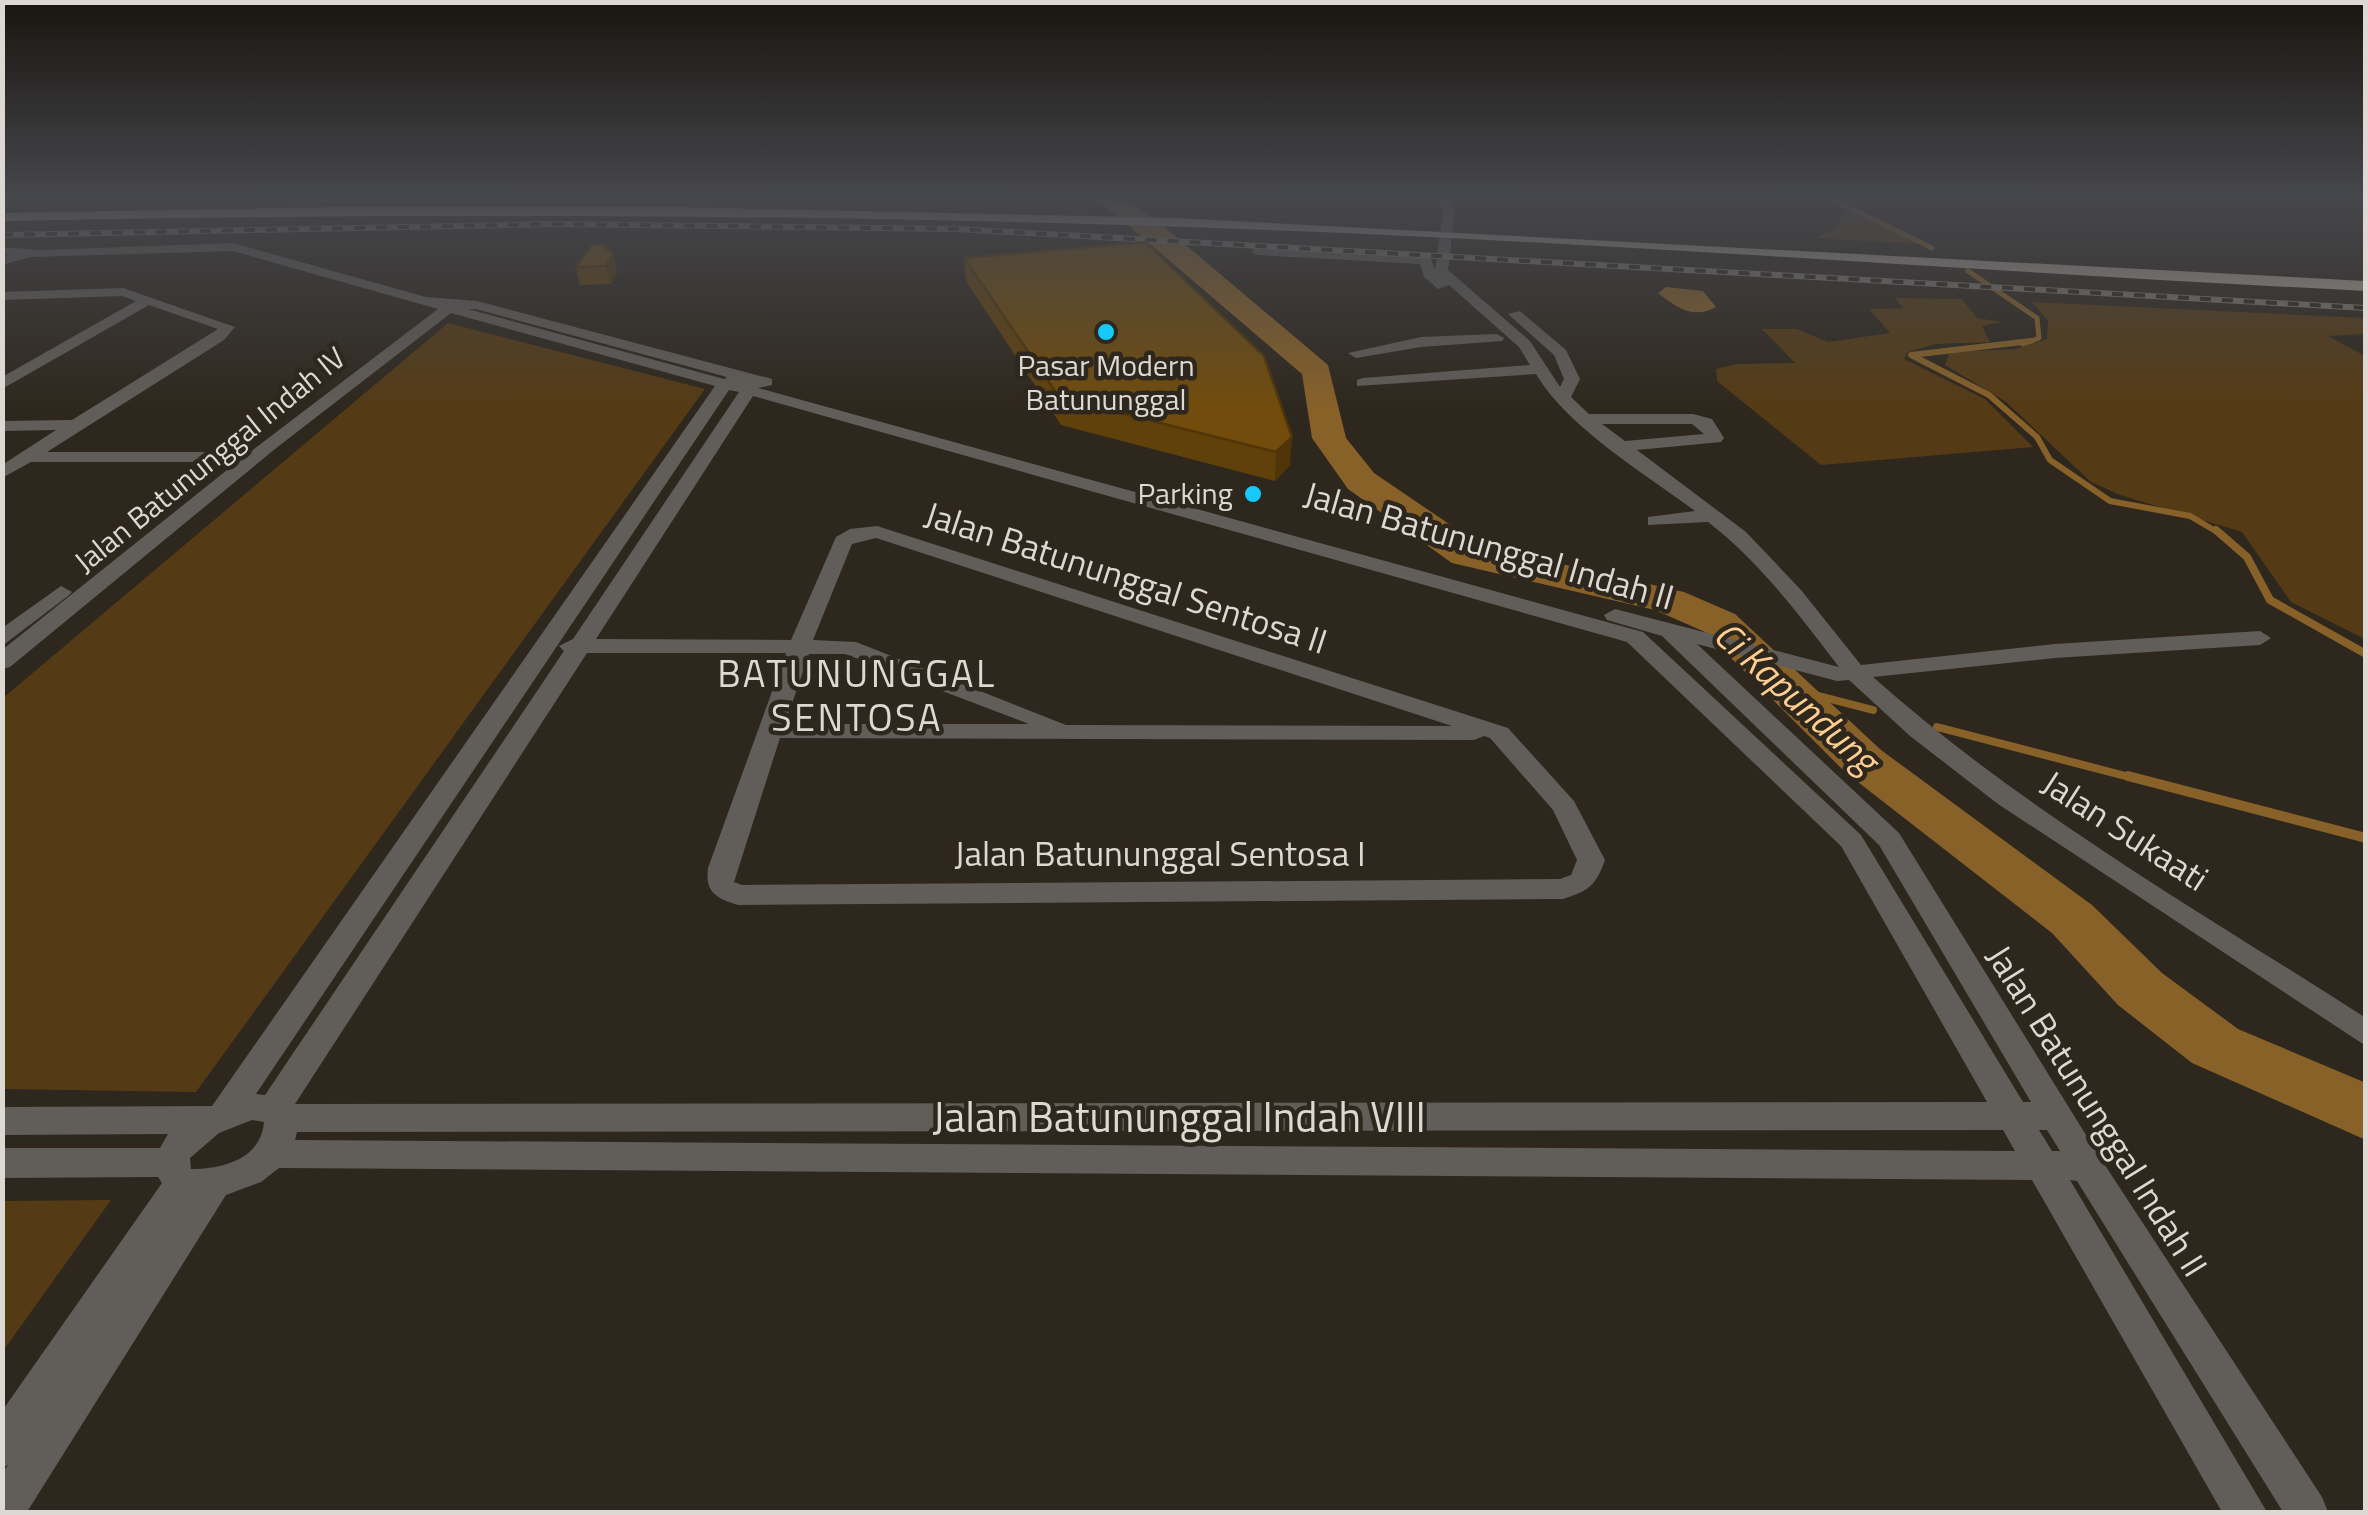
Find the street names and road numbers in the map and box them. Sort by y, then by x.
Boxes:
street label: Jalan Batununggal Indah IV [64,335,355,583]
street label: Jalan Batununggal Indah II [1298,466,1681,624]
street label: Jalan Batununggal Sentosa II [918,486,1334,668]
street label: Jalan Sukaati [2032,756,2220,904]
street label: Jalan Batununggal Sentosa I [954,826,1366,880]
street label: Jalan Batununggal Indah II [1974,934,2222,1287]
street label: Jalan Batununggal Indah VIII [932,1084,1426,1148]

